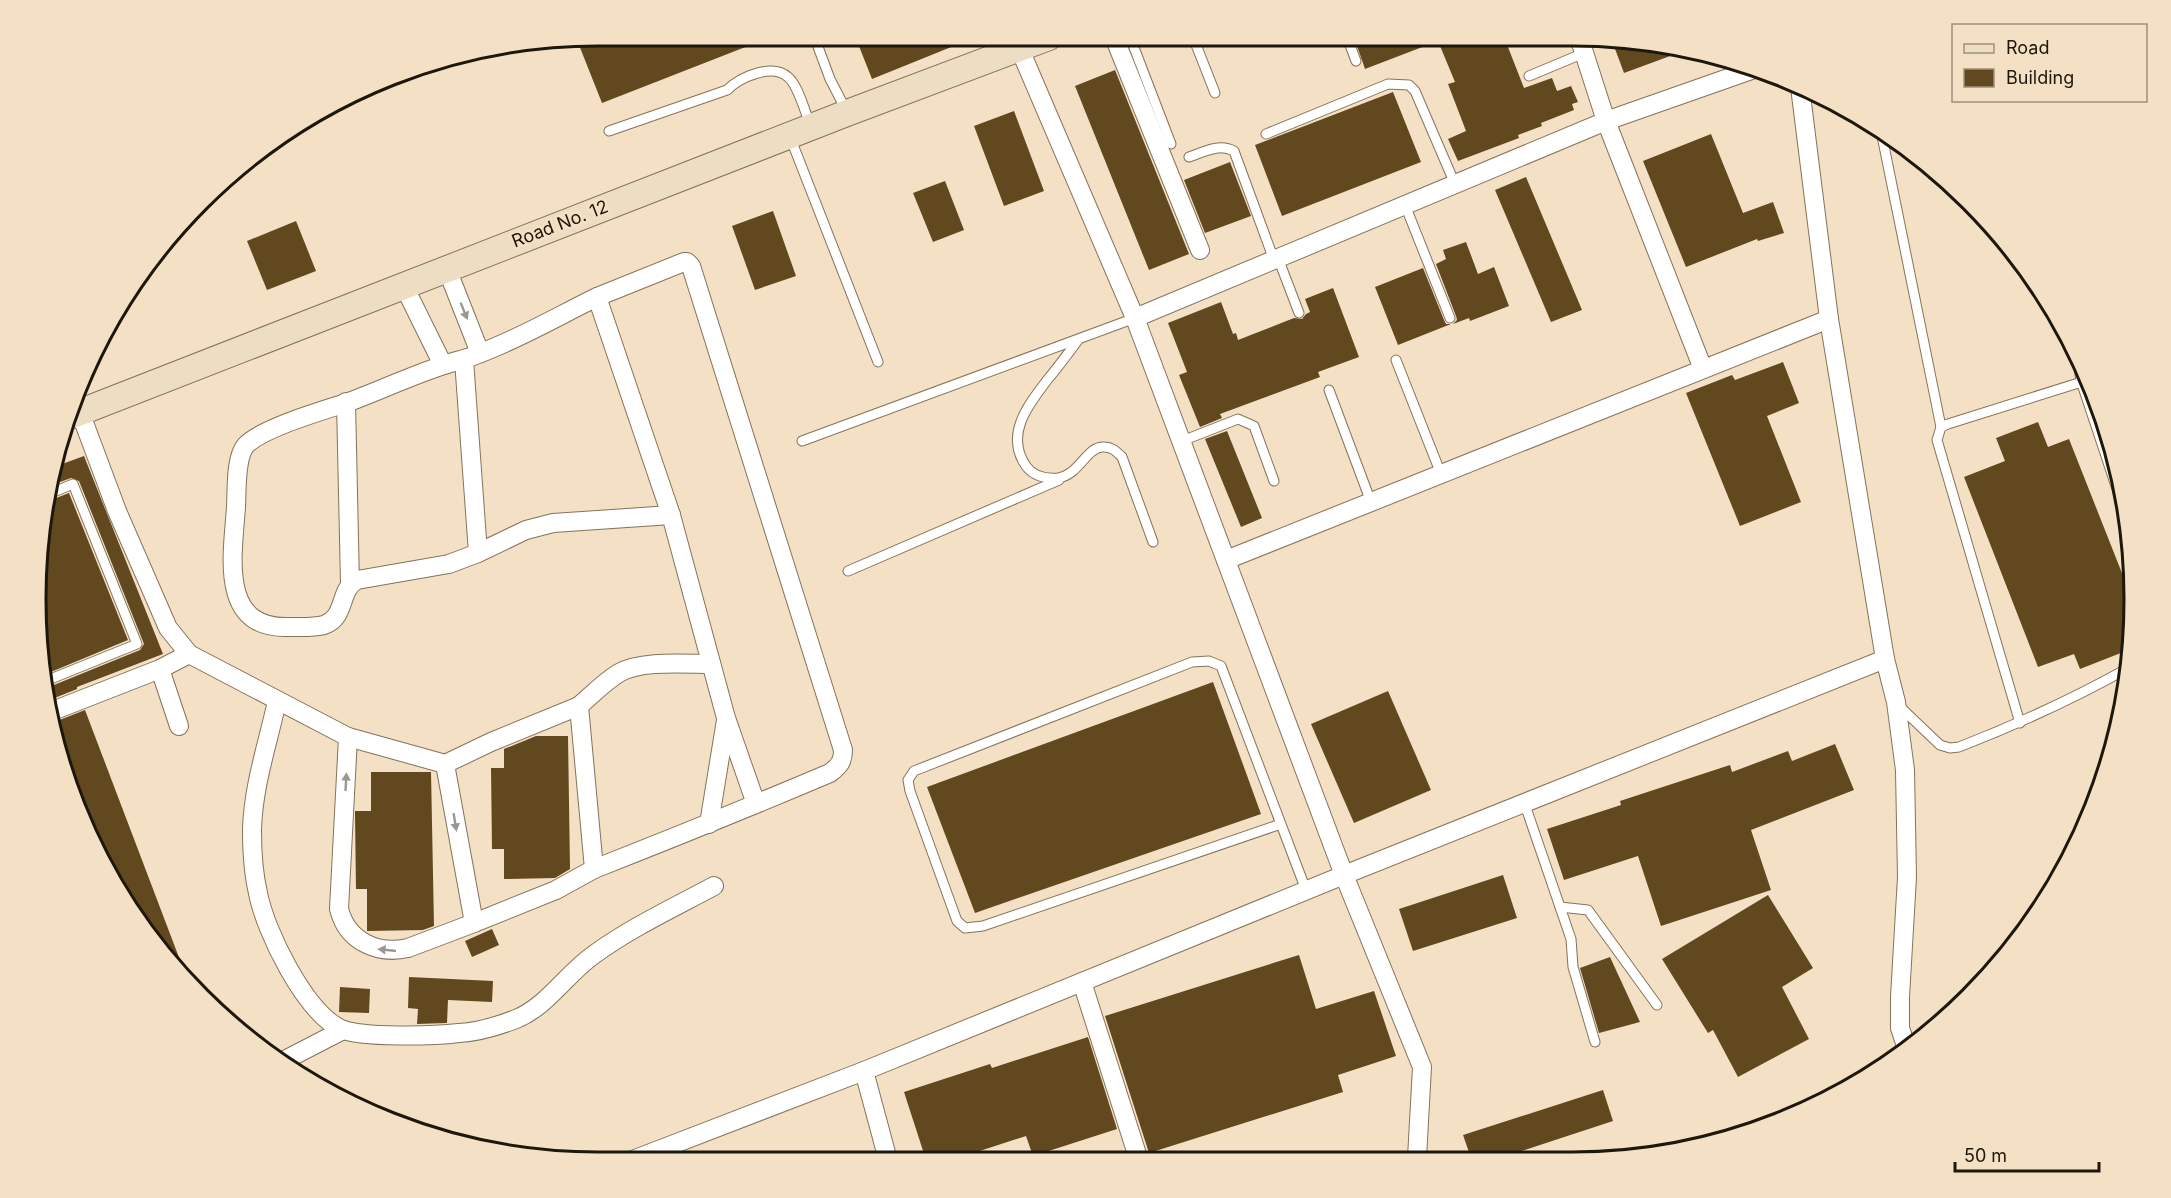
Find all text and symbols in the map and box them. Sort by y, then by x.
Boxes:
legend [1952,24,2147,102]
text: Road [2006,37,2049,58]
text: Building [2006,67,2074,88]
street label: Road No. 12 [509,196,611,252]
one-way arrow [460,302,469,320]
one-way arrow [341,773,350,792]
one-way arrow [450,813,459,832]
one-way arrow [377,945,396,954]
scale bar [1955,1135,2099,1173]
text: 50 m [1964,1145,2007,1166]

